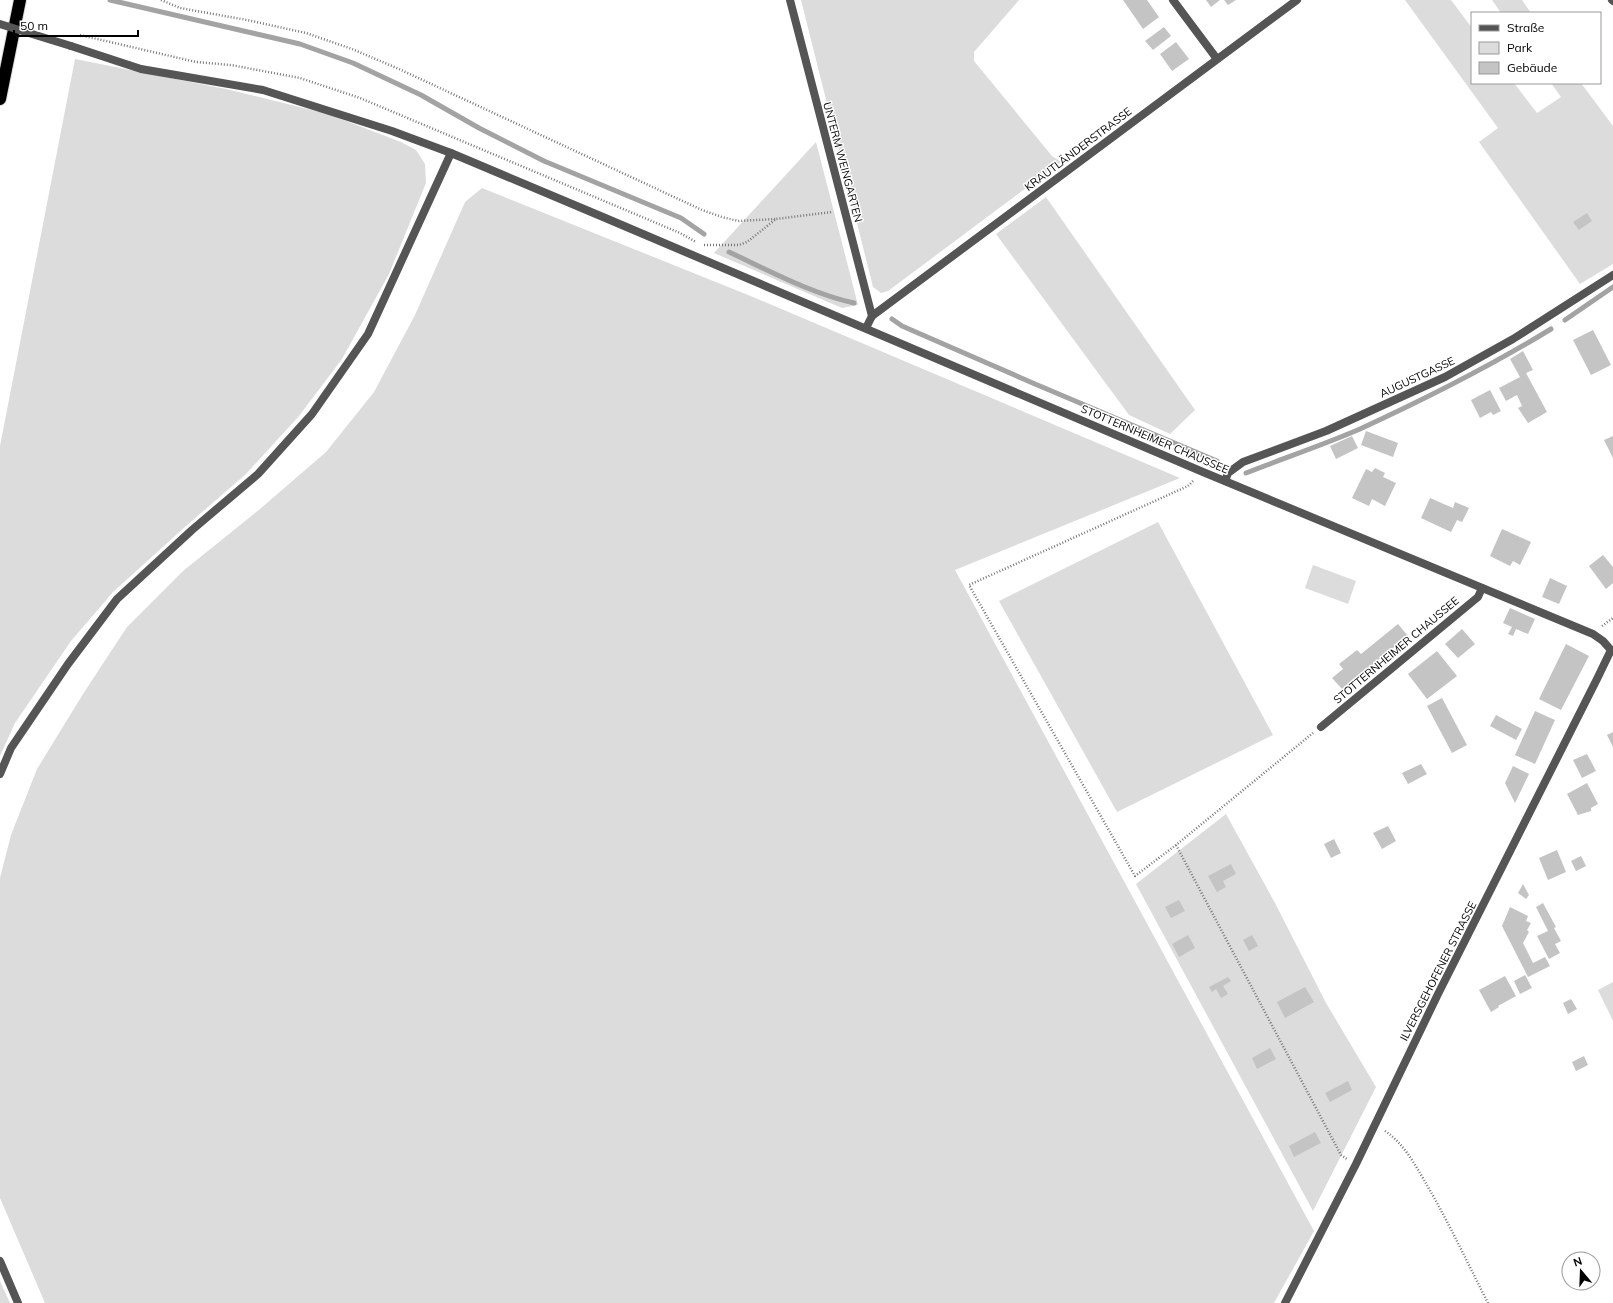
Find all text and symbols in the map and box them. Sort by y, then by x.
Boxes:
scale bar [14,12,138,38]
legend [1471,12,1601,84]
text: 50 m [20,18,48,33]
text: Straße [1507,20,1544,35]
text: Park [1507,40,1533,55]
text: Gebäude [1507,60,1557,75]
street label: UNTERM WEINGARTEN [820,100,866,224]
street label: KRAUTLÄNDERSTRASSE [1022,104,1134,194]
street label: AUGUSTGASSE [1377,353,1457,401]
street label: STOTTERNHEIMER CHAUSSEE [1079,401,1231,477]
street label: STOTTERNHEIMER CHAUSSEE [1330,593,1462,707]
street label: ILVERSGEHOFENER STRASSE [1397,899,1479,1043]
north arrow [1561,1251,1601,1291]
text: N [1572,1254,1584,1270]

